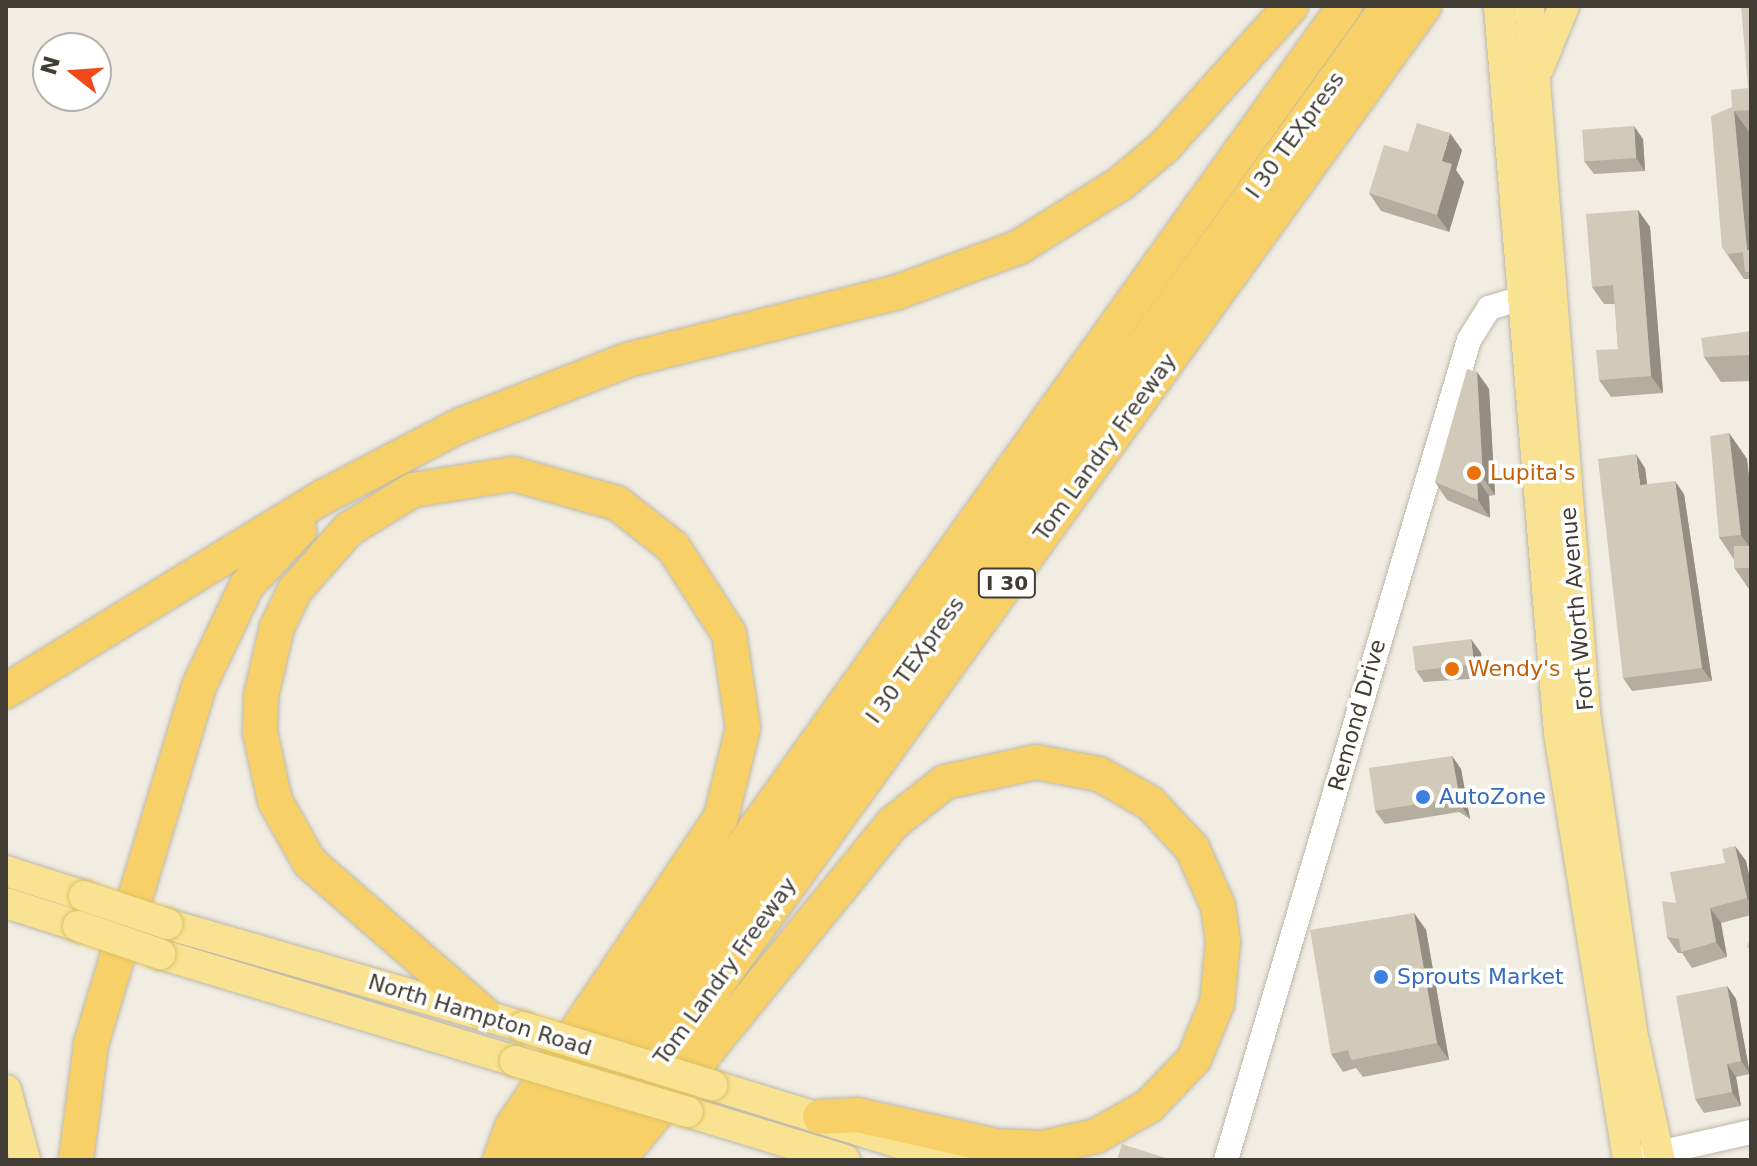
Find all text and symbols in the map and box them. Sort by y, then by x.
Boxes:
north arrow [32,32,112,112]
text: N [36,53,65,78]
street label: I 30 TEXpress [1240,67,1350,203]
street label: Tom Landry Freeway [1028,348,1182,546]
place label: Lupita's [1490,460,1576,486]
marker: Lupita's [1465,464,1483,482]
street label: Fort Worth Avenue [1555,506,1599,712]
road number: I 30 [977,567,1037,599]
street label: I 30 TEXpress [860,592,970,728]
street label: Remond Drive [1323,636,1391,794]
place label: Wendy's [1468,656,1560,682]
marker: Wendy's [1443,660,1461,678]
place label: AutoZone [1439,784,1546,810]
marker: AutoZone [1414,788,1432,806]
street label: Tom Landry Freeway [648,872,802,1070]
place label: Sprouts Market [1397,964,1564,990]
street label: North Hampton Road [365,968,595,1062]
marker: Sprouts Market [1372,968,1390,986]

